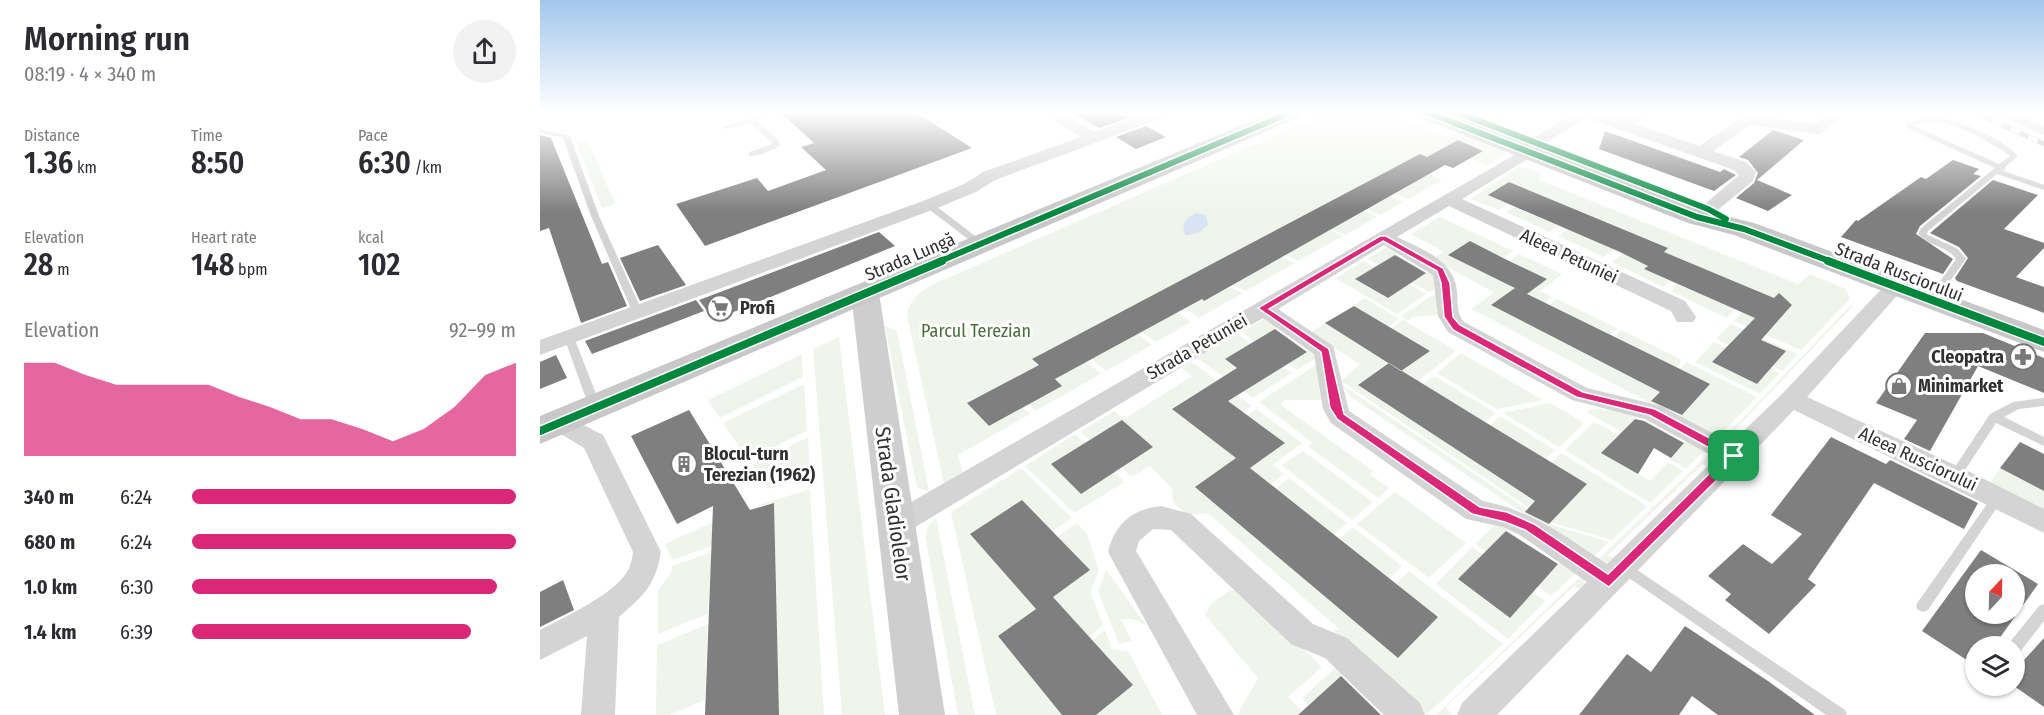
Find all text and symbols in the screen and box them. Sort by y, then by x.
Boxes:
text: Morning run [24,19,190,59]
button: share [453,20,516,83]
text: 08:19 · 4 × 340 m [24,62,156,86]
text: Distance [24,126,80,145]
text: Time [191,126,223,145]
text: Pace [358,126,388,145]
text: 1.36 [24,145,73,181]
text: 8:50 [191,145,244,181]
text: 6:30 [358,145,411,181]
text: km [73,158,97,177]
text: /km [411,158,442,177]
street label: Aleea Petuniei [1517,224,1621,288]
text: Elevation [24,228,84,247]
text: Heart rate [191,228,257,247]
text: kcal [358,228,384,247]
street label: Strada Lungă [862,228,958,286]
street label: Strada Rusciorului [1832,238,1966,306]
text: 28 [24,247,53,283]
text: 148 [191,247,234,283]
text: 102 [358,247,400,283]
text: m [53,260,70,279]
text: bpm [234,260,267,279]
supermarket icon: Profi [705,293,735,323]
place label: Profi [740,297,775,319]
street label: Strada Petuniei [1143,309,1251,385]
text: Elevation [24,318,99,342]
text: 92–99 m [449,318,516,342]
park label: Parcul Terezian [921,320,1031,342]
pharmacy icon: Cleopatra [2008,342,2038,372]
place label: Cleopatra [1931,346,2004,368]
shop icon: Minimarket [1884,371,1914,401]
place label: Minimarket [1918,375,2004,397]
street label: Aleea Rusciorului [1855,422,1981,496]
street label: Strada Gladiolelor [869,425,917,584]
pin [1708,430,1759,481]
icon: arrive [1717,439,1750,472]
place label: Blocul-turn Terezian (1962) [704,443,816,486]
building icon: Blocul-turn Terezian (1962) [669,449,699,479]
text: 340 m [24,485,74,509]
text: 6:24 [120,485,152,509]
text: 680 m [24,530,75,554]
text: 6:24 [120,530,152,554]
north arrow [1965,564,2025,624]
map controls [1965,564,2025,696]
text: 1.0 km [24,575,77,599]
text: 6:30 [120,575,154,599]
text: 1.4 km [24,620,76,644]
text: 6:39 [120,620,153,644]
button: layers [1965,636,2025,696]

